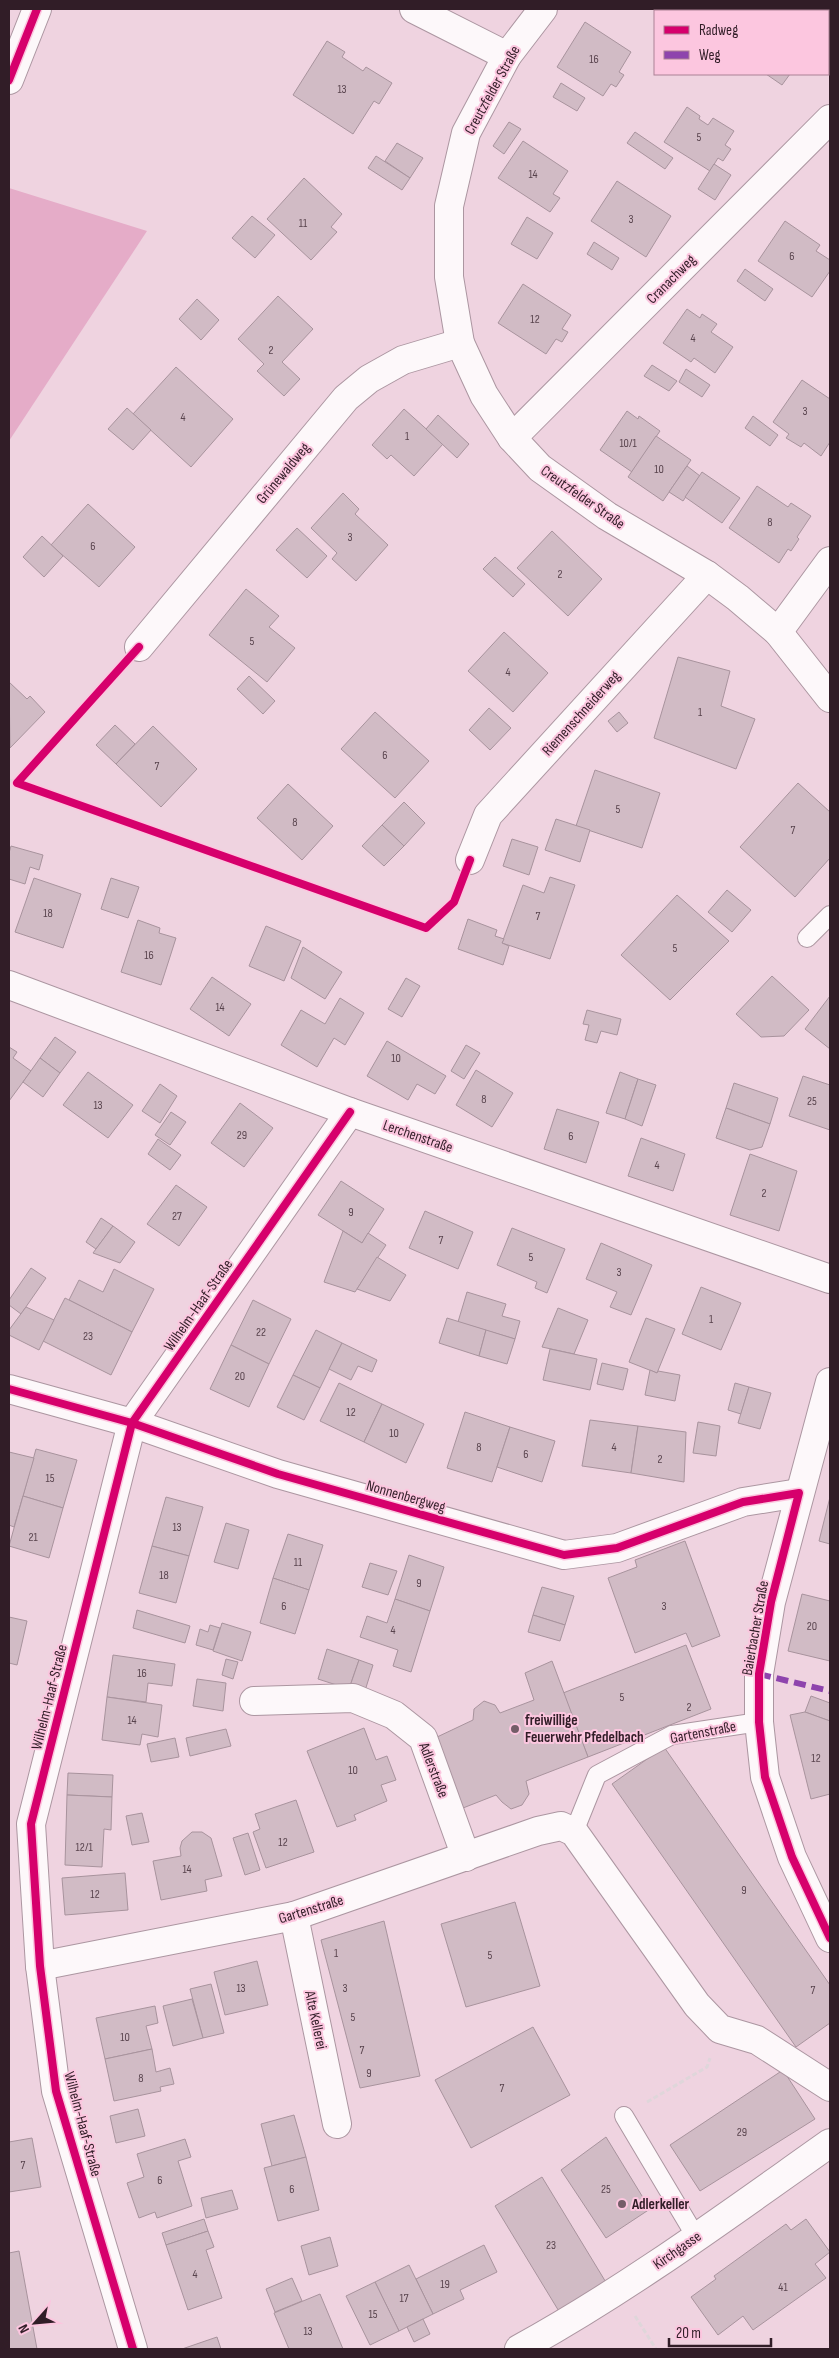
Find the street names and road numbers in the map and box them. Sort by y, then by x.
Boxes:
street label: Creutzfelder Straße [460,43,525,138]
street label: Cranachweg [643,251,700,308]
street label: Grünewaldweg [252,439,314,508]
street label: Creutzfelder Straße [537,461,629,533]
street label: Riemenschneiderweg [538,667,625,760]
street label: Lerchenstraße [380,1116,455,1157]
street label: Wilhelm-Haaf-Straße [160,1256,237,1355]
street label: Nonnenbergweg [364,1476,448,1517]
street label: Baierbacher Straße [738,1579,773,1677]
street label: Wilhelm-Haaf-Straße [27,1643,72,1752]
street label: Gartenstraße [669,1717,738,1748]
street label: Adlerstraße [414,1739,453,1800]
street label: Gartenstraße [276,1891,346,1928]
street label: Alte Kellerei [300,1988,331,2051]
street label: Wilhelm-Haaf-Straße [59,2070,106,2179]
street label: Kirchgasse [650,2227,705,2274]

